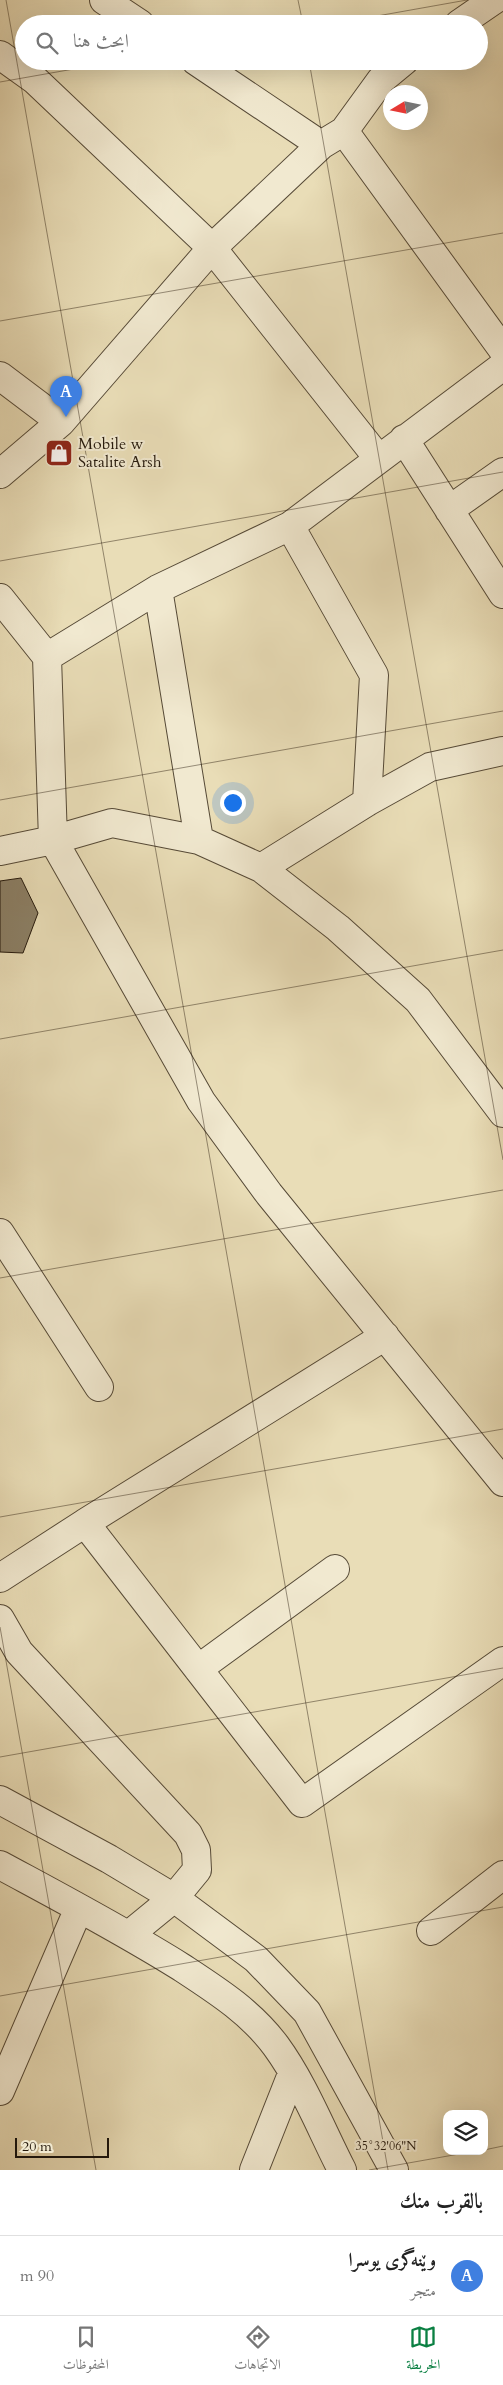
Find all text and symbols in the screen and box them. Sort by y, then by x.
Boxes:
search box [15,15,488,70]
text: ابحث هنا [73,28,129,54]
icon: search [33,29,61,57]
north arrow [383,85,428,130]
pin: A [50,376,82,417]
place label: Mobile w Satalite Arsh [78,433,162,473]
shop icon: Mobile w Satalite Arsh [44,438,74,468]
your location [220,790,246,816]
map controls [443,2110,488,2155]
button: layers [443,2110,488,2155]
scale bar [15,2135,109,2158]
text: 20 m [22,2137,52,2156]
text: 35°32'06"N [356,2138,417,2154]
text: بالقرب منك [400,2187,483,2216]
text: وێنەگری یوسرا [348,2247,436,2273]
text: 90 m [20,2265,54,2287]
text: A [461,2265,473,2287]
text: متجر [411,2280,436,2302]
tab: المحفوظات [63,2323,109,2378]
tab: الاتجاهات [234,2323,281,2378]
tab: الخريطة [406,2323,440,2378]

